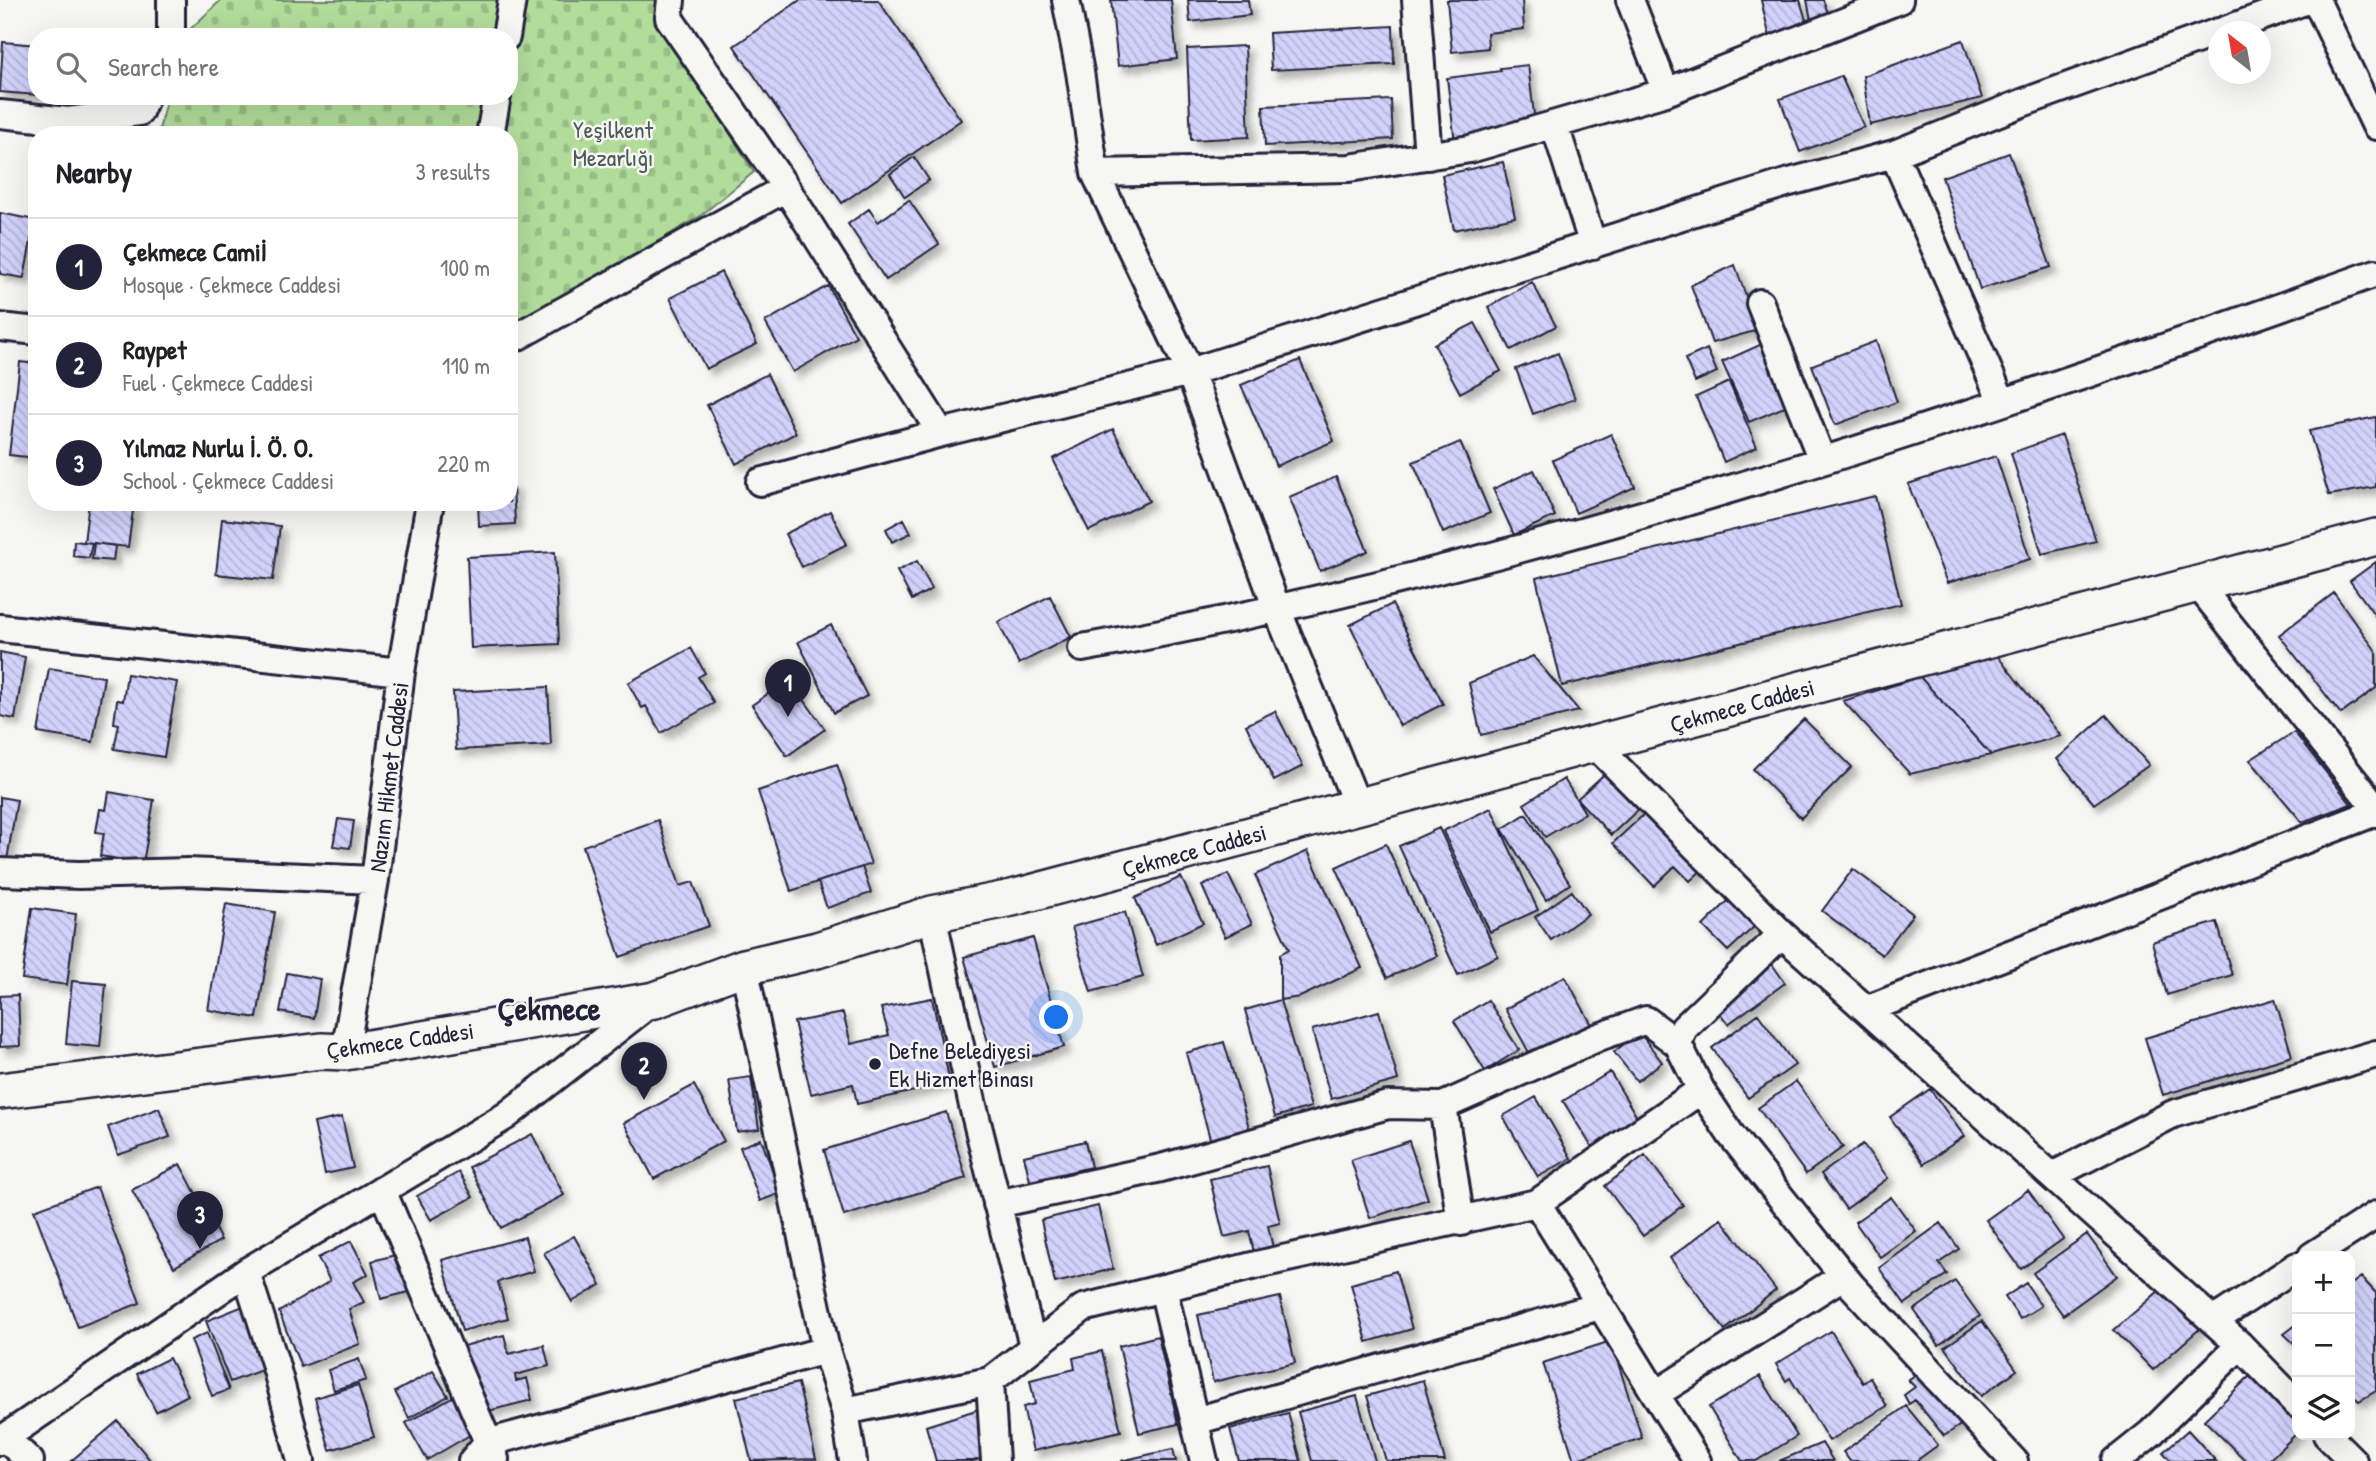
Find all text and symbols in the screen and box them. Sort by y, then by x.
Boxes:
north arrow [2208,21,2271,84]
search box [28,28,518,105]
icon: search [52,48,90,86]
text: Search here [108,49,219,84]
park label: Yeşilkent Mezarlığı [573,113,654,173]
text: Nearby [56,152,132,192]
text: 3 results [415,156,490,187]
text: Çekmece Camiİ [123,234,267,269]
text: 1 [75,252,83,283]
text: 100 m [440,252,490,283]
text: Mosque · Çekmece Caddesi [123,269,341,300]
text: Raypet [123,332,186,367]
text: 2 [74,350,84,381]
text: 110 m [442,350,490,381]
text: Fuel · Çekmece Caddesi [123,367,313,398]
text: Yılmaz Nurlu İ. Ö. O. [123,430,313,465]
text: 3 [74,448,84,479]
text: 220 m [437,448,490,479]
text: School · Çekmece Caddesi [123,465,334,496]
pin: 1 [765,659,811,717]
street label: Çekmece Caddesi [1666,670,1818,740]
street label: Nazım Hikmet Caddesi [360,680,416,874]
street label: Çekmece Caddesi [1118,815,1270,885]
district label: Çekmece [497,987,601,1030]
your location [1039,1000,1073,1034]
street label: Çekmece Caddesi [324,1014,476,1066]
place label: Defne Belediyesi Ek Hizmet Binası [889,1034,1034,1094]
pin: 2 [621,1042,667,1100]
marker: Defne Belediyesi Ek Hizmet Binası [867,1056,883,1072]
pin: 3 [177,1191,223,1249]
map controls [2292,1251,2355,1440]
button: + [2292,1251,2355,1314]
button: − [2292,1314,2355,1377]
button: layers [2292,1377,2355,1440]

